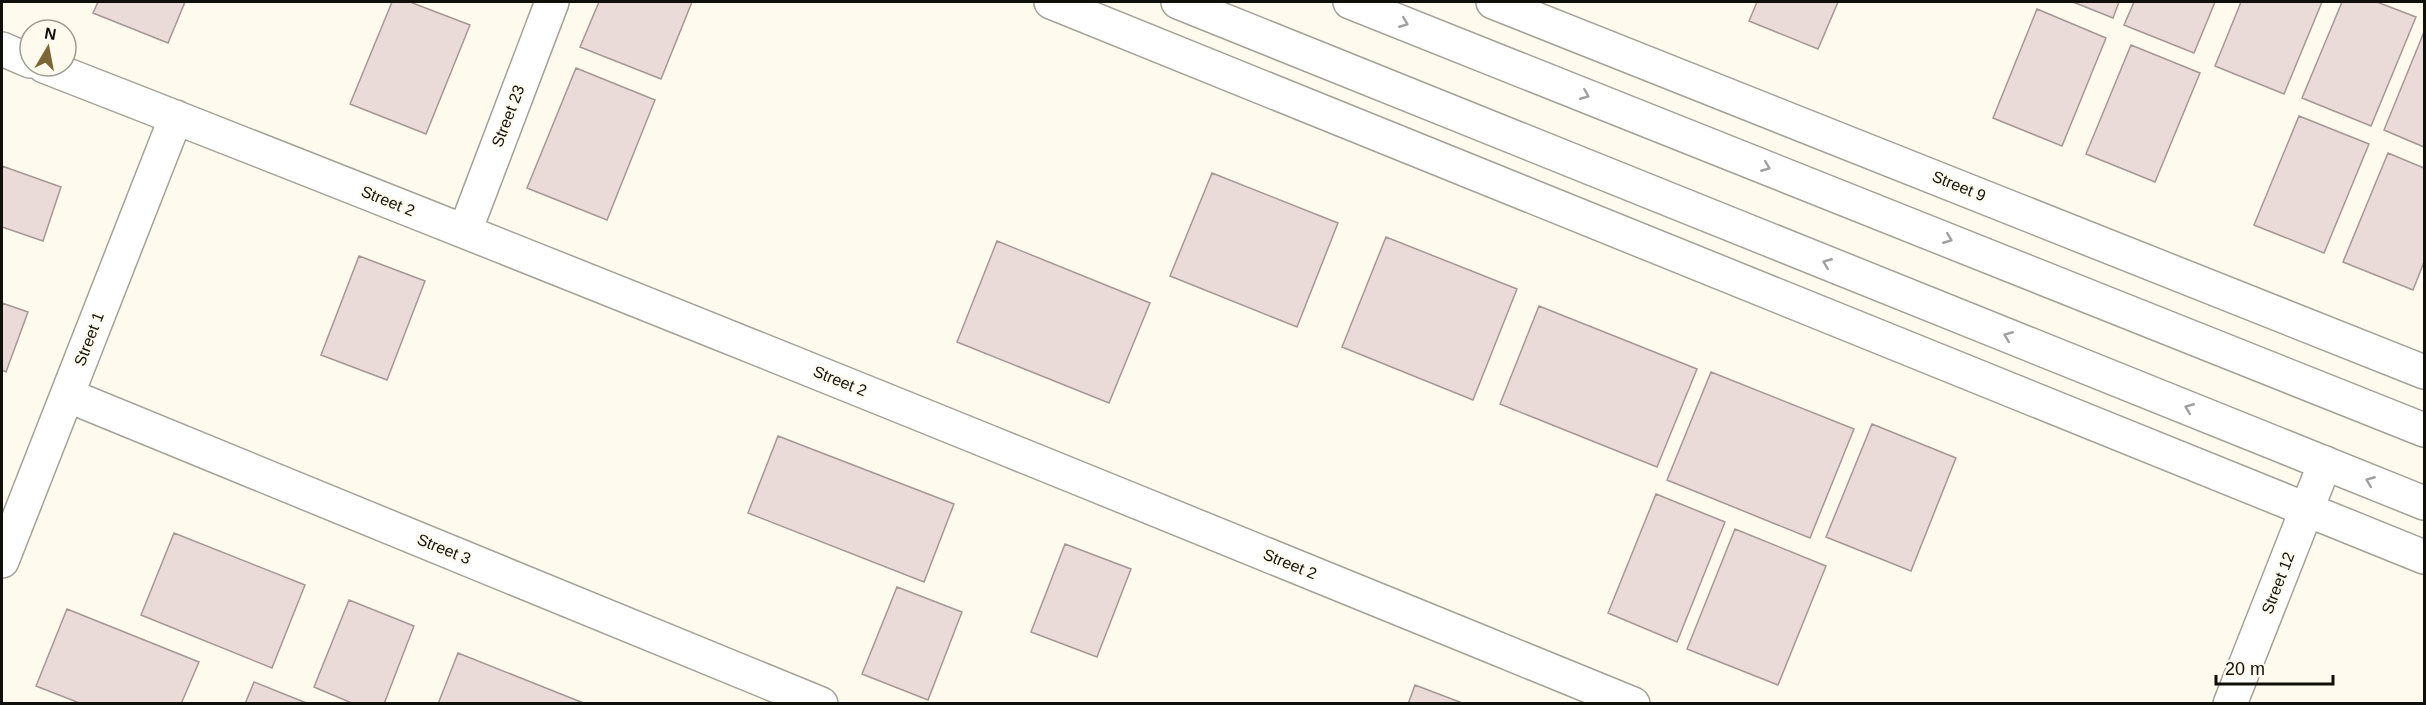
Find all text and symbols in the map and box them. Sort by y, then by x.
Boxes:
one-way arrow [1398,16,1409,28]
north arrow [18,18,78,78]
text: N [43,24,58,43]
street label: Street 23 [488,83,528,149]
one-way arrow [1579,88,1590,100]
one-way arrow [1760,160,1771,172]
street label: Street 9 [1930,168,1988,204]
street label: Street 2 [359,183,417,219]
one-way arrow [1941,232,1952,244]
one-way arrow [1823,258,1834,270]
street label: Street 1 [71,310,107,368]
one-way arrow [2004,330,2014,343]
street label: Street 2 [811,363,869,399]
one-way arrow [2185,403,2196,415]
one-way arrow [2365,476,2376,488]
street label: Street 3 [415,531,473,567]
street label: Street 2 [1261,546,1319,582]
street label: Street 12 [2258,550,2298,616]
scale bar [2216,648,2333,686]
text: 20 m [2225,659,2265,679]

